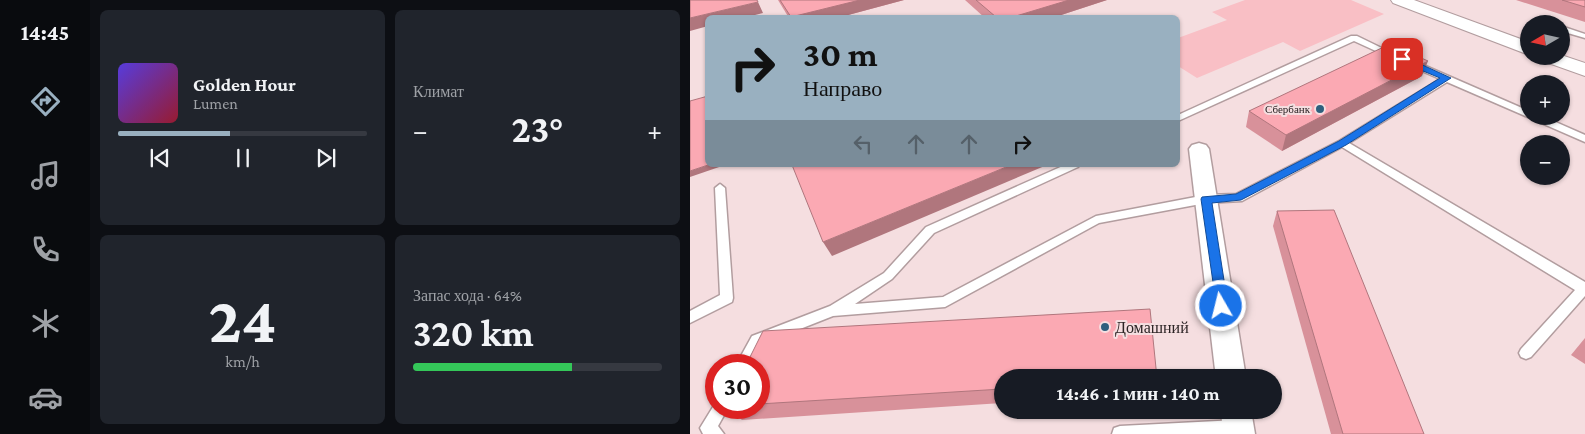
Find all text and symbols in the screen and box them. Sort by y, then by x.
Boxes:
north arrow [1520,15,1570,65]
map controls [1520,15,1570,185]
text: 14:45 [21,20,69,45]
icon: right [720,35,785,100]
text: 30 m [803,35,878,74]
pin [1381,38,1423,80]
icon: arrive [1388,45,1416,73]
text: Golden Hour [193,74,296,95]
button: + [1520,75,1570,125]
text: Направо [803,76,882,101]
text: Климат [413,83,464,100]
icon: directions [28,84,63,119]
text: Lumen [193,95,238,112]
place label: Сбербанк [1265,103,1311,115]
marker: Сбербанк [1314,103,1326,115]
text: 23° [511,108,564,150]
text: − [413,115,428,146]
text: + [647,115,662,146]
icon: left [849,130,877,158]
icon: ahead [902,130,930,158]
icon: ahead [955,130,983,158]
icon: right [1008,130,1036,158]
button: − [1520,135,1570,185]
icon: previous [146,144,174,172]
icon: pause [229,144,257,172]
icon: next [312,144,340,172]
icon: music [28,158,63,193]
icon: phone [28,232,63,267]
position arrow [1194,279,1246,331]
text: 24 [208,284,277,356]
text: Запас хода · 64% [413,287,522,304]
icon: climate [28,306,63,341]
text: 320 km [413,312,534,354]
place label: Домашний [1115,319,1189,337]
marker: Домашний [1099,321,1111,333]
text: km/h [225,353,260,370]
speed limit sign: 30 [705,354,770,419]
icon: car [28,380,63,415]
text: 14:46 · 1 мин · 140 m [1056,383,1220,404]

